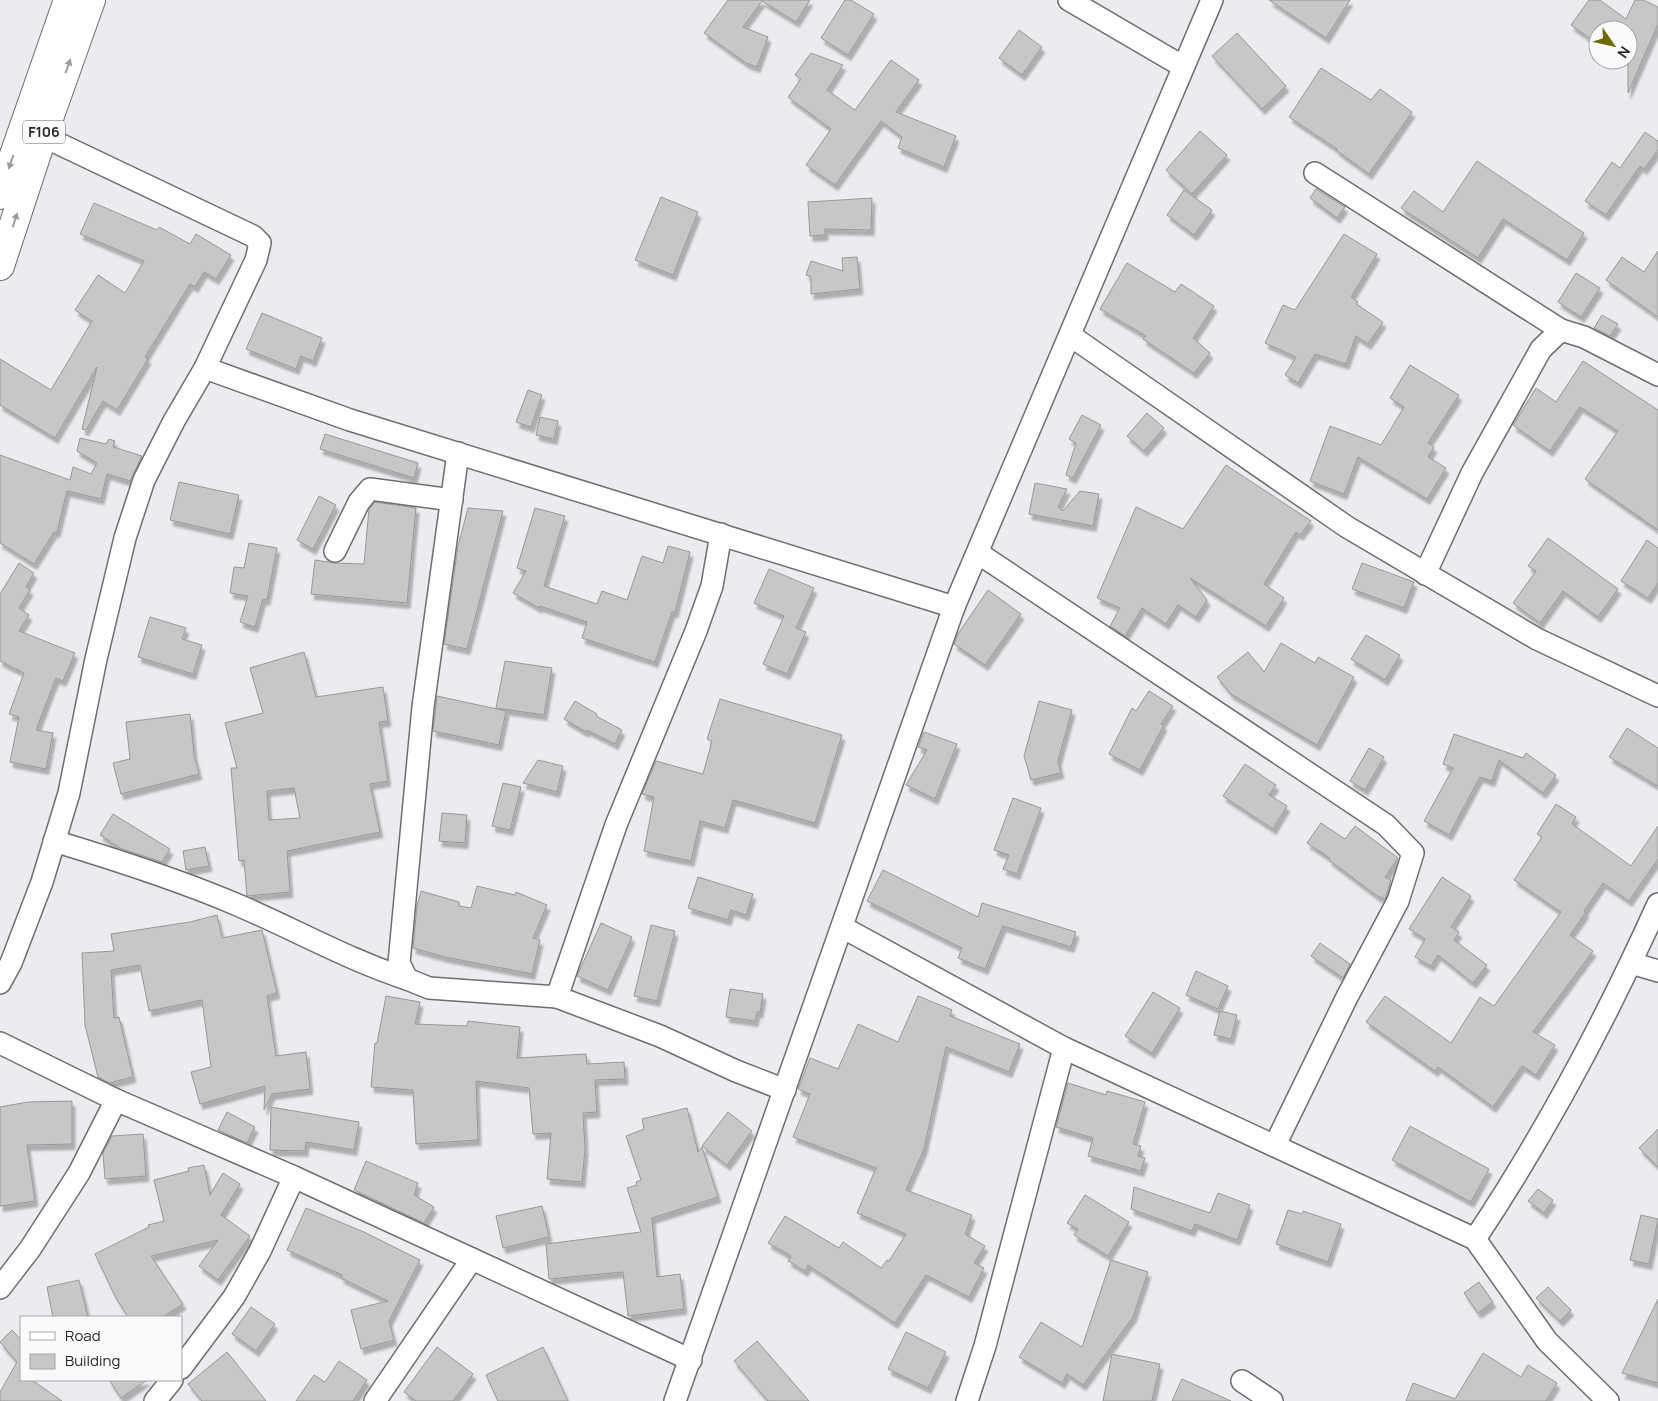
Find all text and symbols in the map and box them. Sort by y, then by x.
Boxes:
north arrow [1588,20,1638,70]
text: N [1614,43,1635,62]
one-way arrow [65,59,72,74]
road number: F106 [23,120,65,144]
one-way arrow [7,154,15,169]
one-way arrow [11,212,19,227]
legend [20,1316,182,1381]
text: Road [65,1325,101,1346]
text: Building [65,1350,120,1371]

